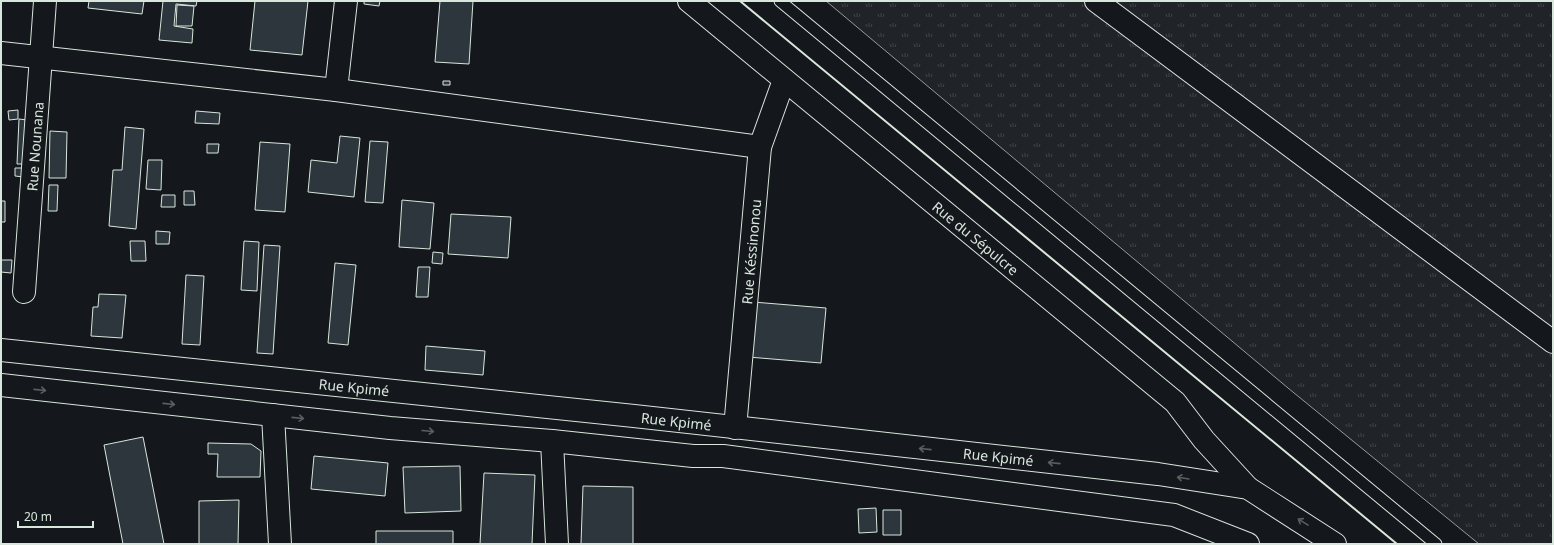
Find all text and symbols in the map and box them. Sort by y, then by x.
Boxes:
street label: Rue Nounana [22,101,47,192]
street label: Rue du Sépulcre [929,197,1023,279]
street label: Rue Késsinonou [737,198,765,305]
street label: Rue Kpimé [318,374,390,400]
one-way arrow [33,386,46,393]
one-way arrow [162,400,175,408]
street label: Rue Kpimé [640,407,713,434]
one-way arrow [291,414,304,422]
one-way arrow [421,428,434,435]
street label: Rue Kpimé [962,443,1035,470]
one-way arrow [919,445,932,452]
one-way arrow [1048,459,1061,467]
one-way arrow [1177,474,1190,482]
scale bar [18,503,93,529]
text: 20 m [24,508,52,525]
one-way arrow [1297,518,1309,526]

